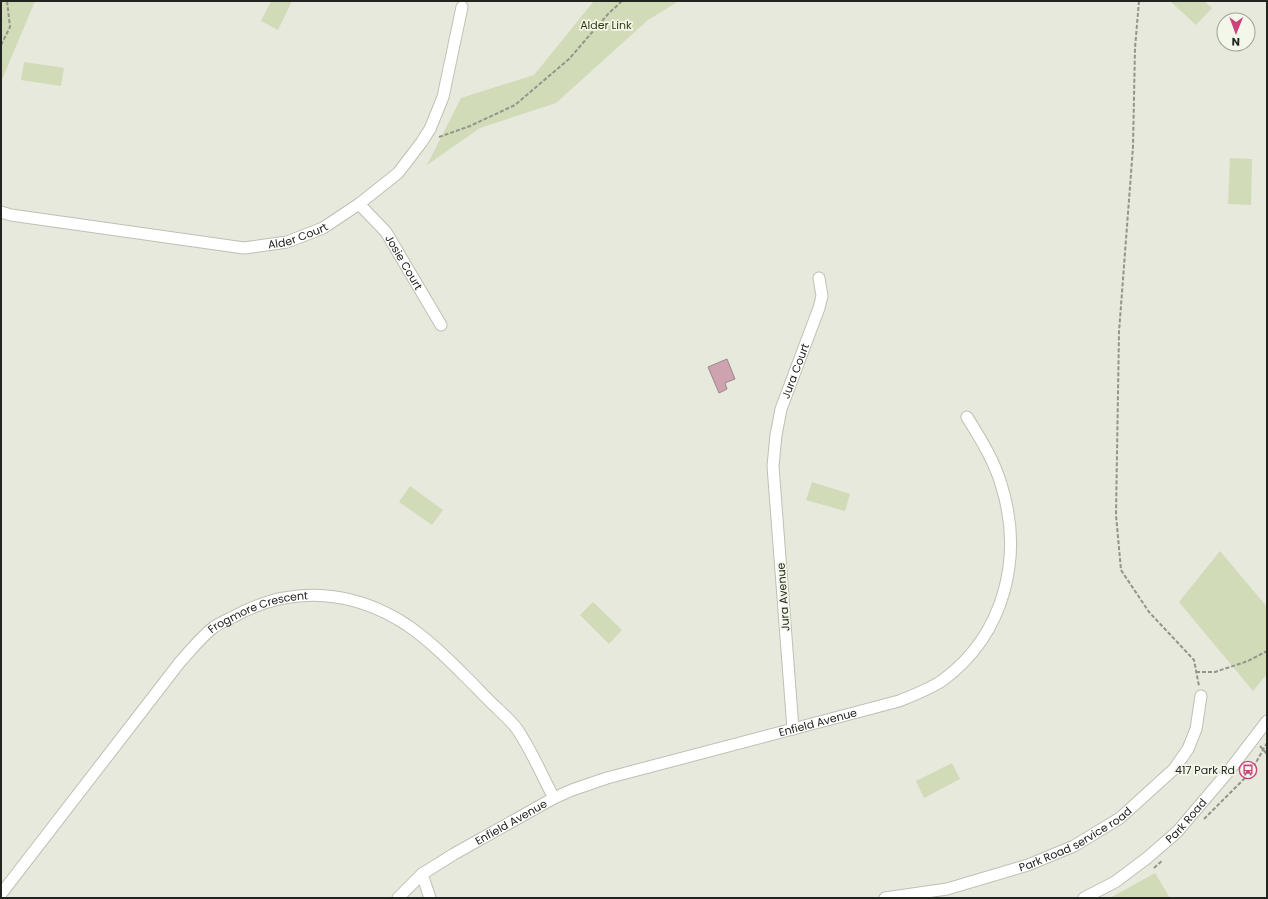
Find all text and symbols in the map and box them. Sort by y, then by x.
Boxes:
north arrow [1216,12,1256,52]
park label: Alder Link [580,17,632,33]
text: N [1232,34,1240,50]
street label: Alder Court [267,219,331,253]
street label: Josie Court [381,232,426,293]
street label: Jura Court [778,341,813,401]
street label: Jura Avenue [773,562,793,632]
street label: Frogmore Crescent [204,587,308,637]
street label: Enfield Avenue [777,704,859,740]
bus stop icon: 417 Park Rd [1238,760,1258,780]
place label: 417 Park Rd [1175,762,1235,778]
street label: Enfield Avenue [472,795,550,849]
street label: Park Road [1162,795,1210,847]
street label: Park Road service road [1017,803,1135,875]

